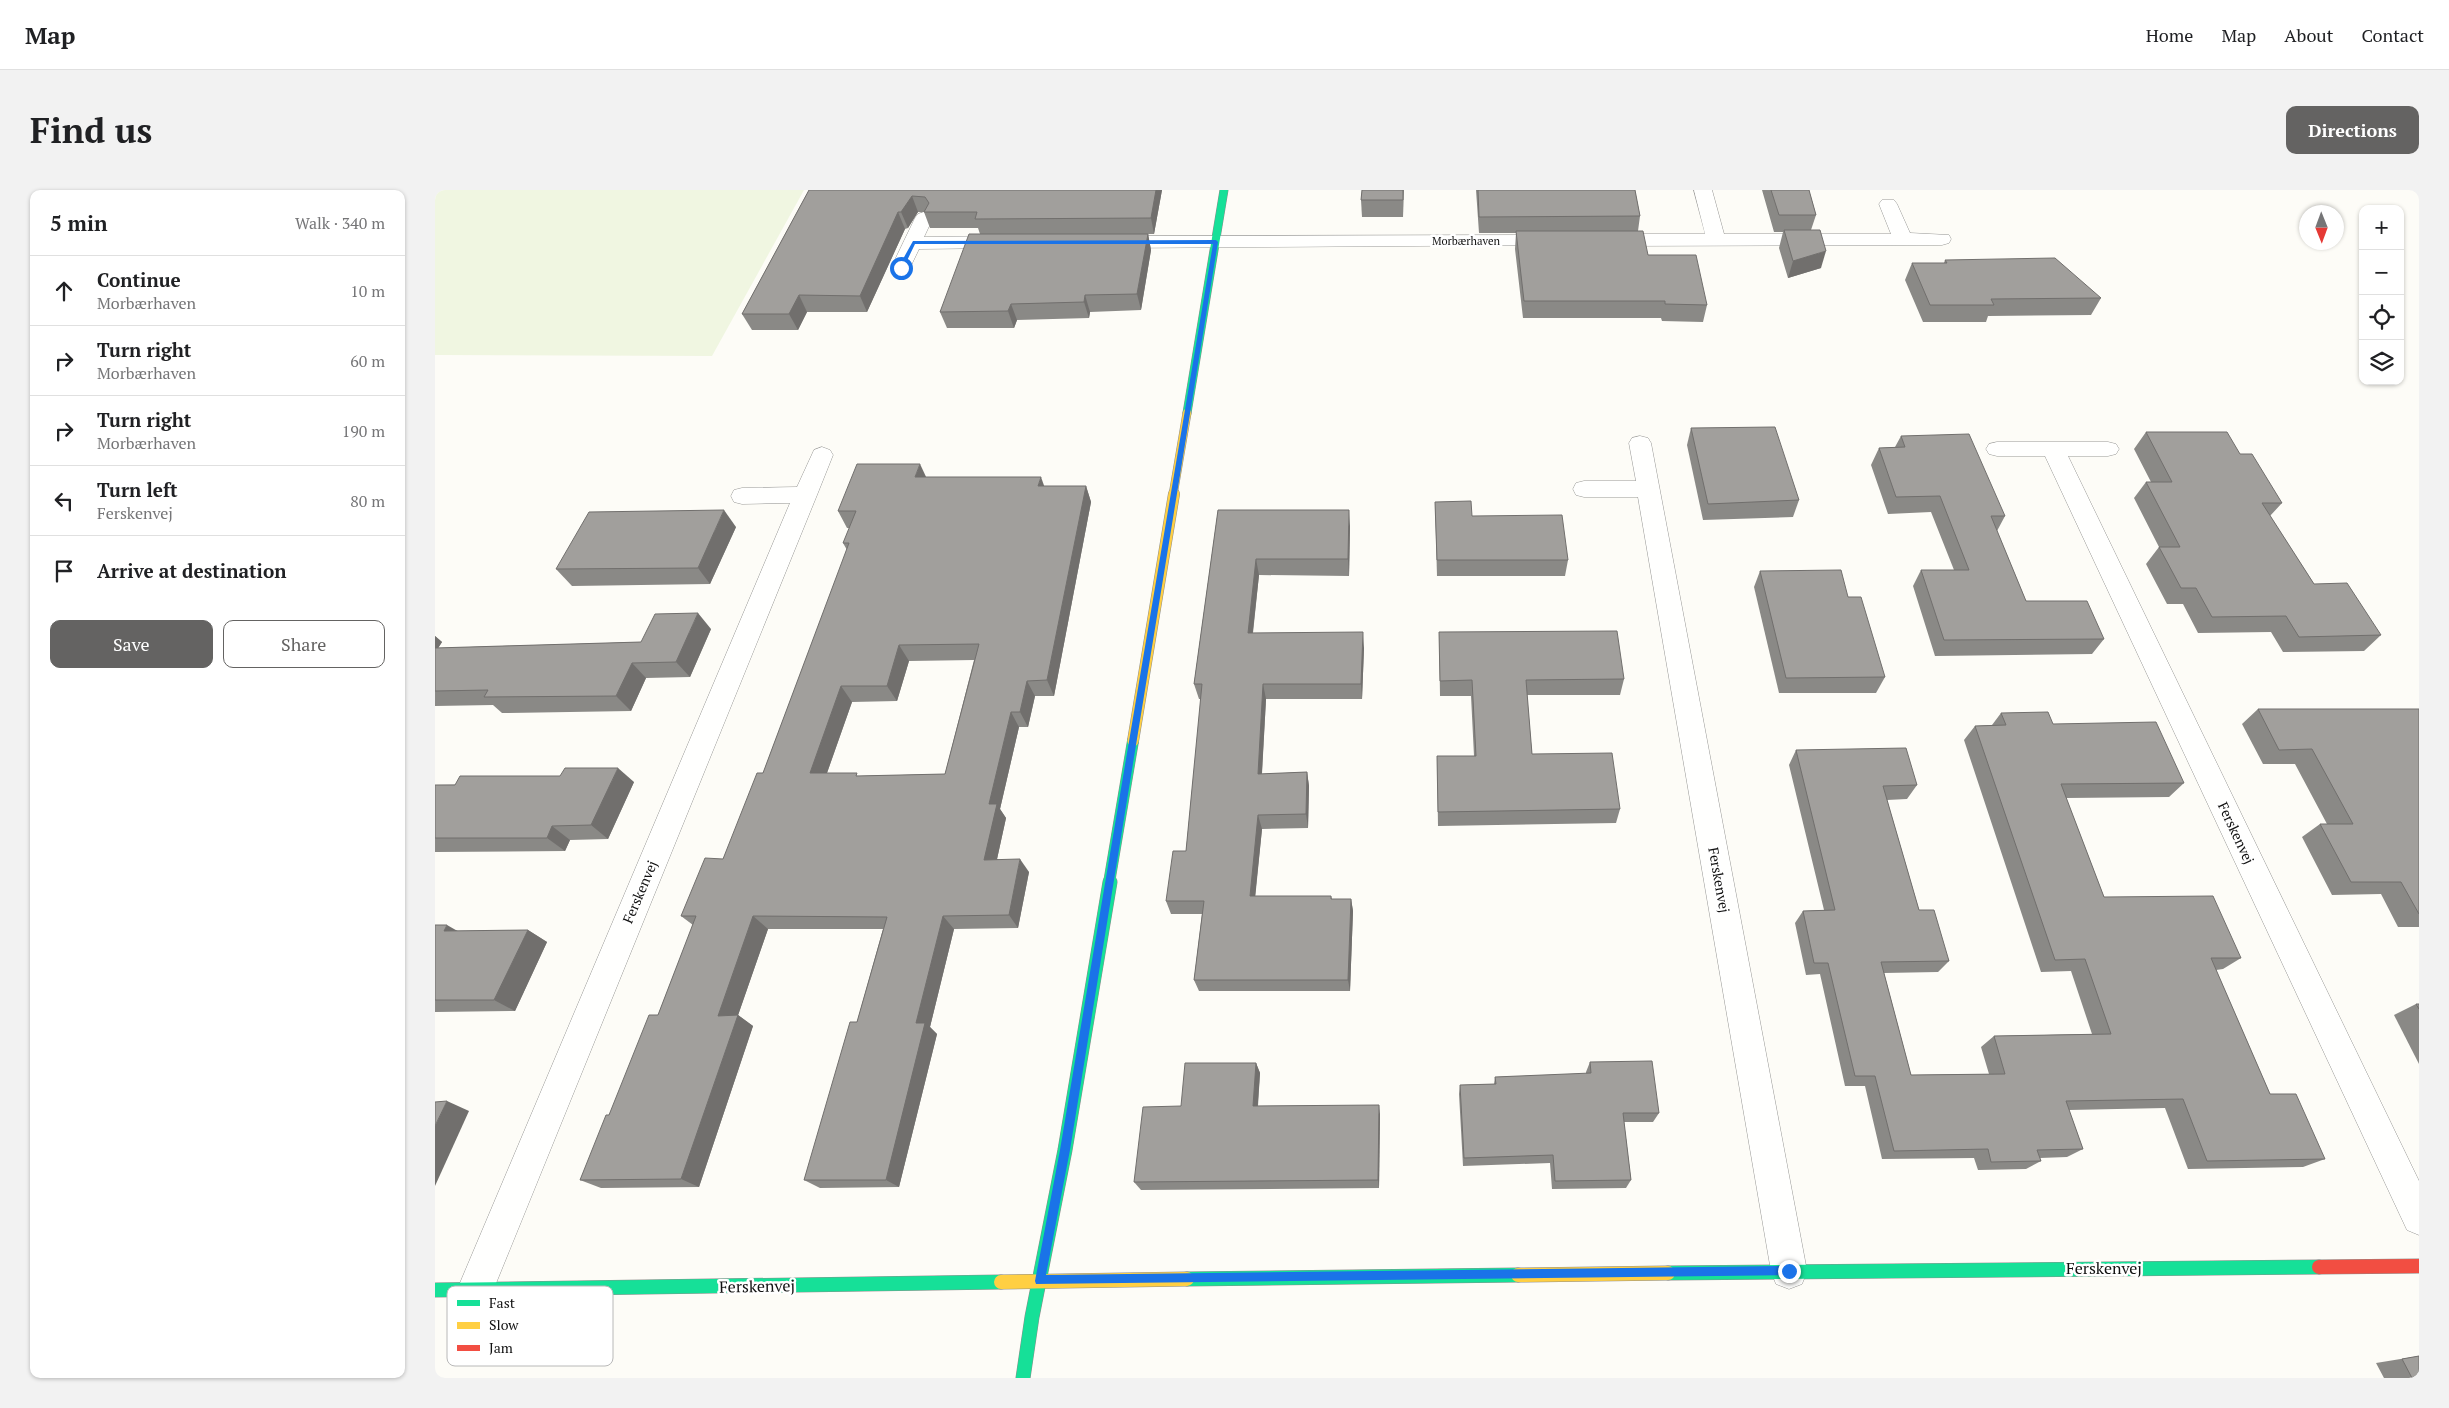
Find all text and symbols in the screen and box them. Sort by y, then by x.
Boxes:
text: Map [25,19,75,51]
text: Home [2146,23,2193,47]
text: Map [2221,23,2256,47]
text: About [2284,23,2333,47]
text: Contact [2361,23,2424,47]
button: Directions [2286,106,2419,154]
text: Find us [30,107,152,153]
north arrow [2299,205,2344,250]
map controls [2359,205,2404,385]
button: + [2359,205,2404,250]
text: 5 min [50,209,107,237]
text: Walk · 340 m [295,212,385,234]
street label: Morbærhaven [1432,234,1500,248]
button: − [2359,250,2404,295]
route start [890,257,913,280]
text: Continue [97,267,181,292]
icon: ahead [50,277,78,305]
text: 10 m [350,280,385,302]
text: Morbærhaven [97,292,196,314]
button: locate [2359,295,2404,340]
text: Turn right [97,337,191,362]
button: layers [2359,340,2404,385]
icon: right [50,347,78,375]
text: 60 m [350,350,385,372]
text: Morbærhaven [97,362,196,384]
text: Turn right [97,407,191,432]
icon: right [50,417,78,445]
text: 190 m [342,420,385,442]
text: Morbærhaven [97,432,196,454]
text: Turn left [97,477,178,502]
icon: left [50,487,78,515]
text: 80 m [350,490,385,512]
text: Ferskenvej [97,502,173,524]
icon: arrive [50,557,78,585]
text: Arrive at destination [97,558,286,583]
button: Save [50,620,213,668]
button: Share [223,620,385,668]
street label: Ferskenvej [2214,799,2259,867]
street label: Ferskenvej [1704,846,1735,914]
street label: Ferskenvej [618,858,661,926]
street label: Ferskenvej [2066,1257,2142,1279]
route end [1778,1260,1801,1283]
street label: Ferskenvej [719,1274,795,1298]
legend [447,1286,613,1366]
text: Fast [489,1293,516,1312]
text: Slow [489,1315,519,1334]
text: Jam [489,1338,513,1357]

